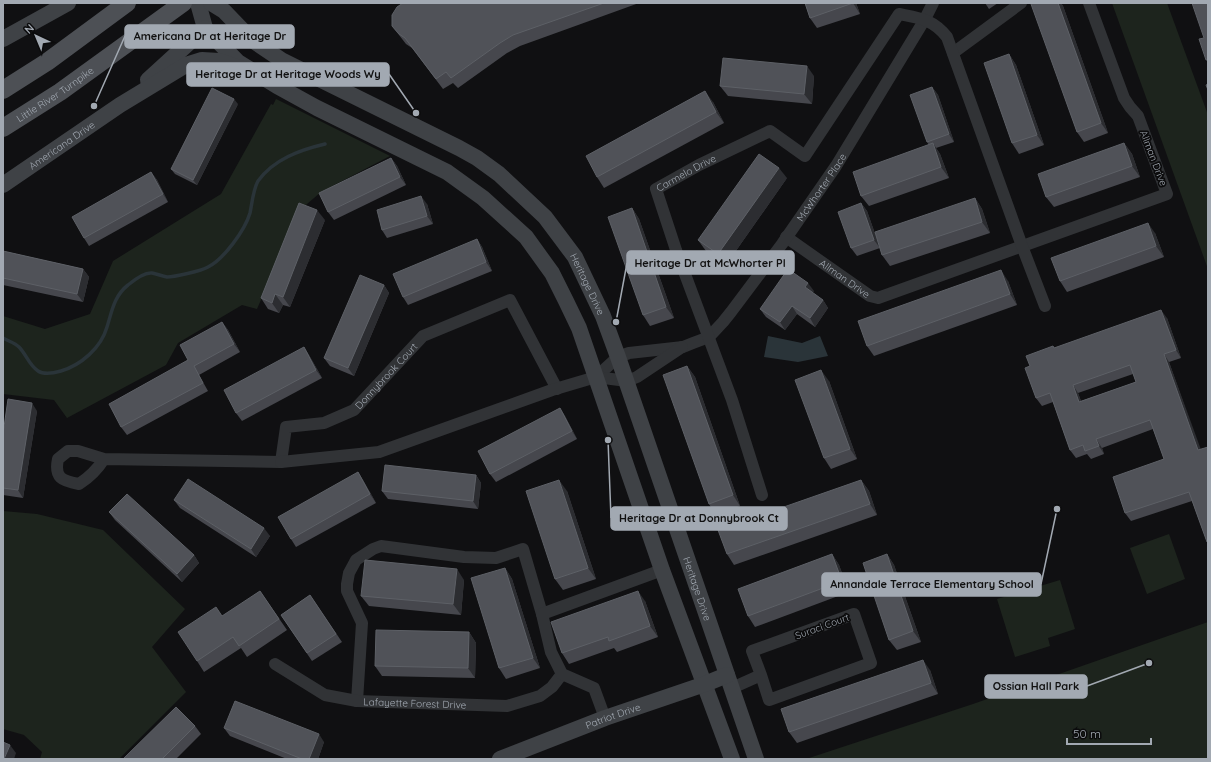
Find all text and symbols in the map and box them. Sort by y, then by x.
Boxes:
north arrow [16,16,56,56]
text: N [21,21,37,37]
callout: Americana Dr at Heritage Dr [125,25,294,48]
text: Americana Dr at Heritage Dr [134,29,287,43]
callout: Heritage Dr at Heritage Woods Wy [187,63,389,86]
street label: Little River Turnpike [14,64,97,125]
text: Heritage Dr at Heritage Woods Wy [195,67,381,81]
street label: Americana Drive [26,118,98,172]
street label: Allman Drive [1137,128,1170,188]
street label: McWhorter Place [794,151,849,224]
street label: Carmelo Drive [654,152,719,195]
street label: Heritage Drive [567,251,608,318]
callout: Heritage Dr at McWhorter Pl [627,251,794,274]
text: Heritage Dr at McWhorter Pl [634,256,786,270]
street label: Allman Drive [817,257,873,301]
street label: Donnybrook Court [352,340,421,412]
callout: Heritage Dr at Donnybrook Ct [611,507,787,530]
text: Heritage Dr at Donnybrook Ct [619,511,779,525]
street label: Heritage Drive [680,555,714,623]
callout: Annandale Terrace Elementary School [822,573,1041,596]
text: Annandale Terrace Elementary School [830,577,1034,591]
street label: Suraci Court [793,610,852,642]
callout: Ossian Hall Park [985,675,1087,698]
text: Ossian Hall Park [993,679,1079,693]
street label: Lafayette Forest Drive [363,695,467,712]
street label: Patriot Drive [584,700,643,732]
scale bar [1067,720,1151,746]
text: 50 m [1073,726,1101,741]

